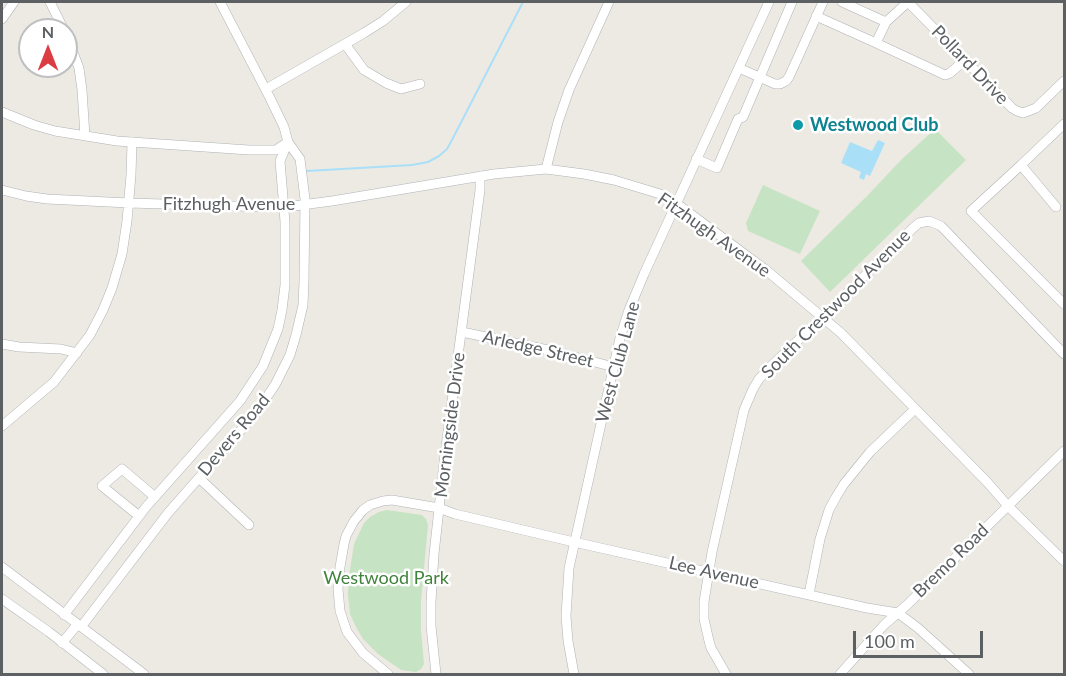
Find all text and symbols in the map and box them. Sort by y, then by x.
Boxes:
north arrow [18,18,78,78]
street label: Pollard Drive [927,21,1013,109]
text: N [42,22,54,41]
place label: Westwood Club [810,114,938,136]
marker: Westwood Club [791,118,805,132]
street label: Fitzhugh Avenue [653,188,775,282]
street label: Fitzhugh Avenue [163,193,295,215]
street label: South Crestwood Avenue [757,225,915,383]
street label: West Club Lane [591,299,645,425]
street label: Arledge Street [480,326,596,372]
street label: Morningside Drive [430,351,470,499]
street label: Devers Road [194,390,274,480]
street label: Bremo Road [909,520,993,602]
street label: Lee Avenue [667,552,761,594]
park label: Westwood Park [323,567,449,589]
scale bar [856,619,986,657]
text: 100 m [864,630,915,652]

